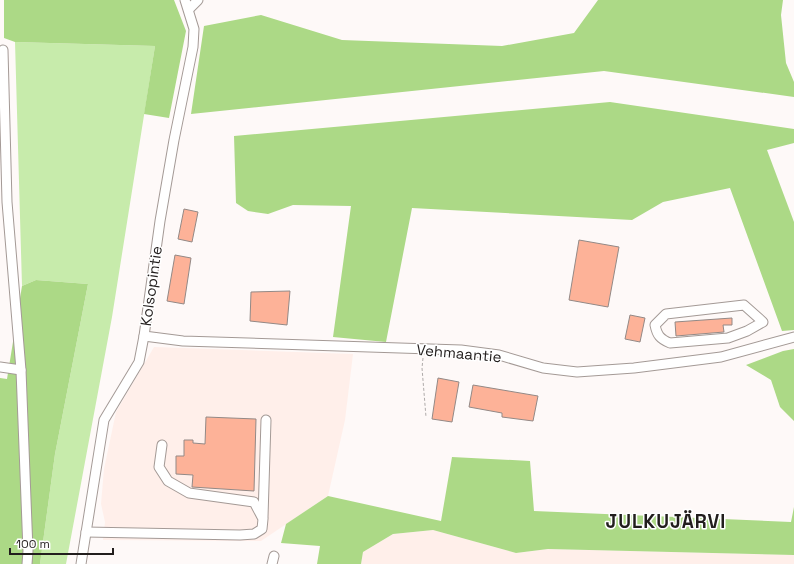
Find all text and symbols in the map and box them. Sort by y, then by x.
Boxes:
street label: Kolsopintie [136,245,166,327]
street label: Vehmaantie [416,340,502,366]
district label: JULKUJÄRVI [606,509,726,534]
scale bar [10,530,113,556]
text: 100 m [16,536,50,552]

